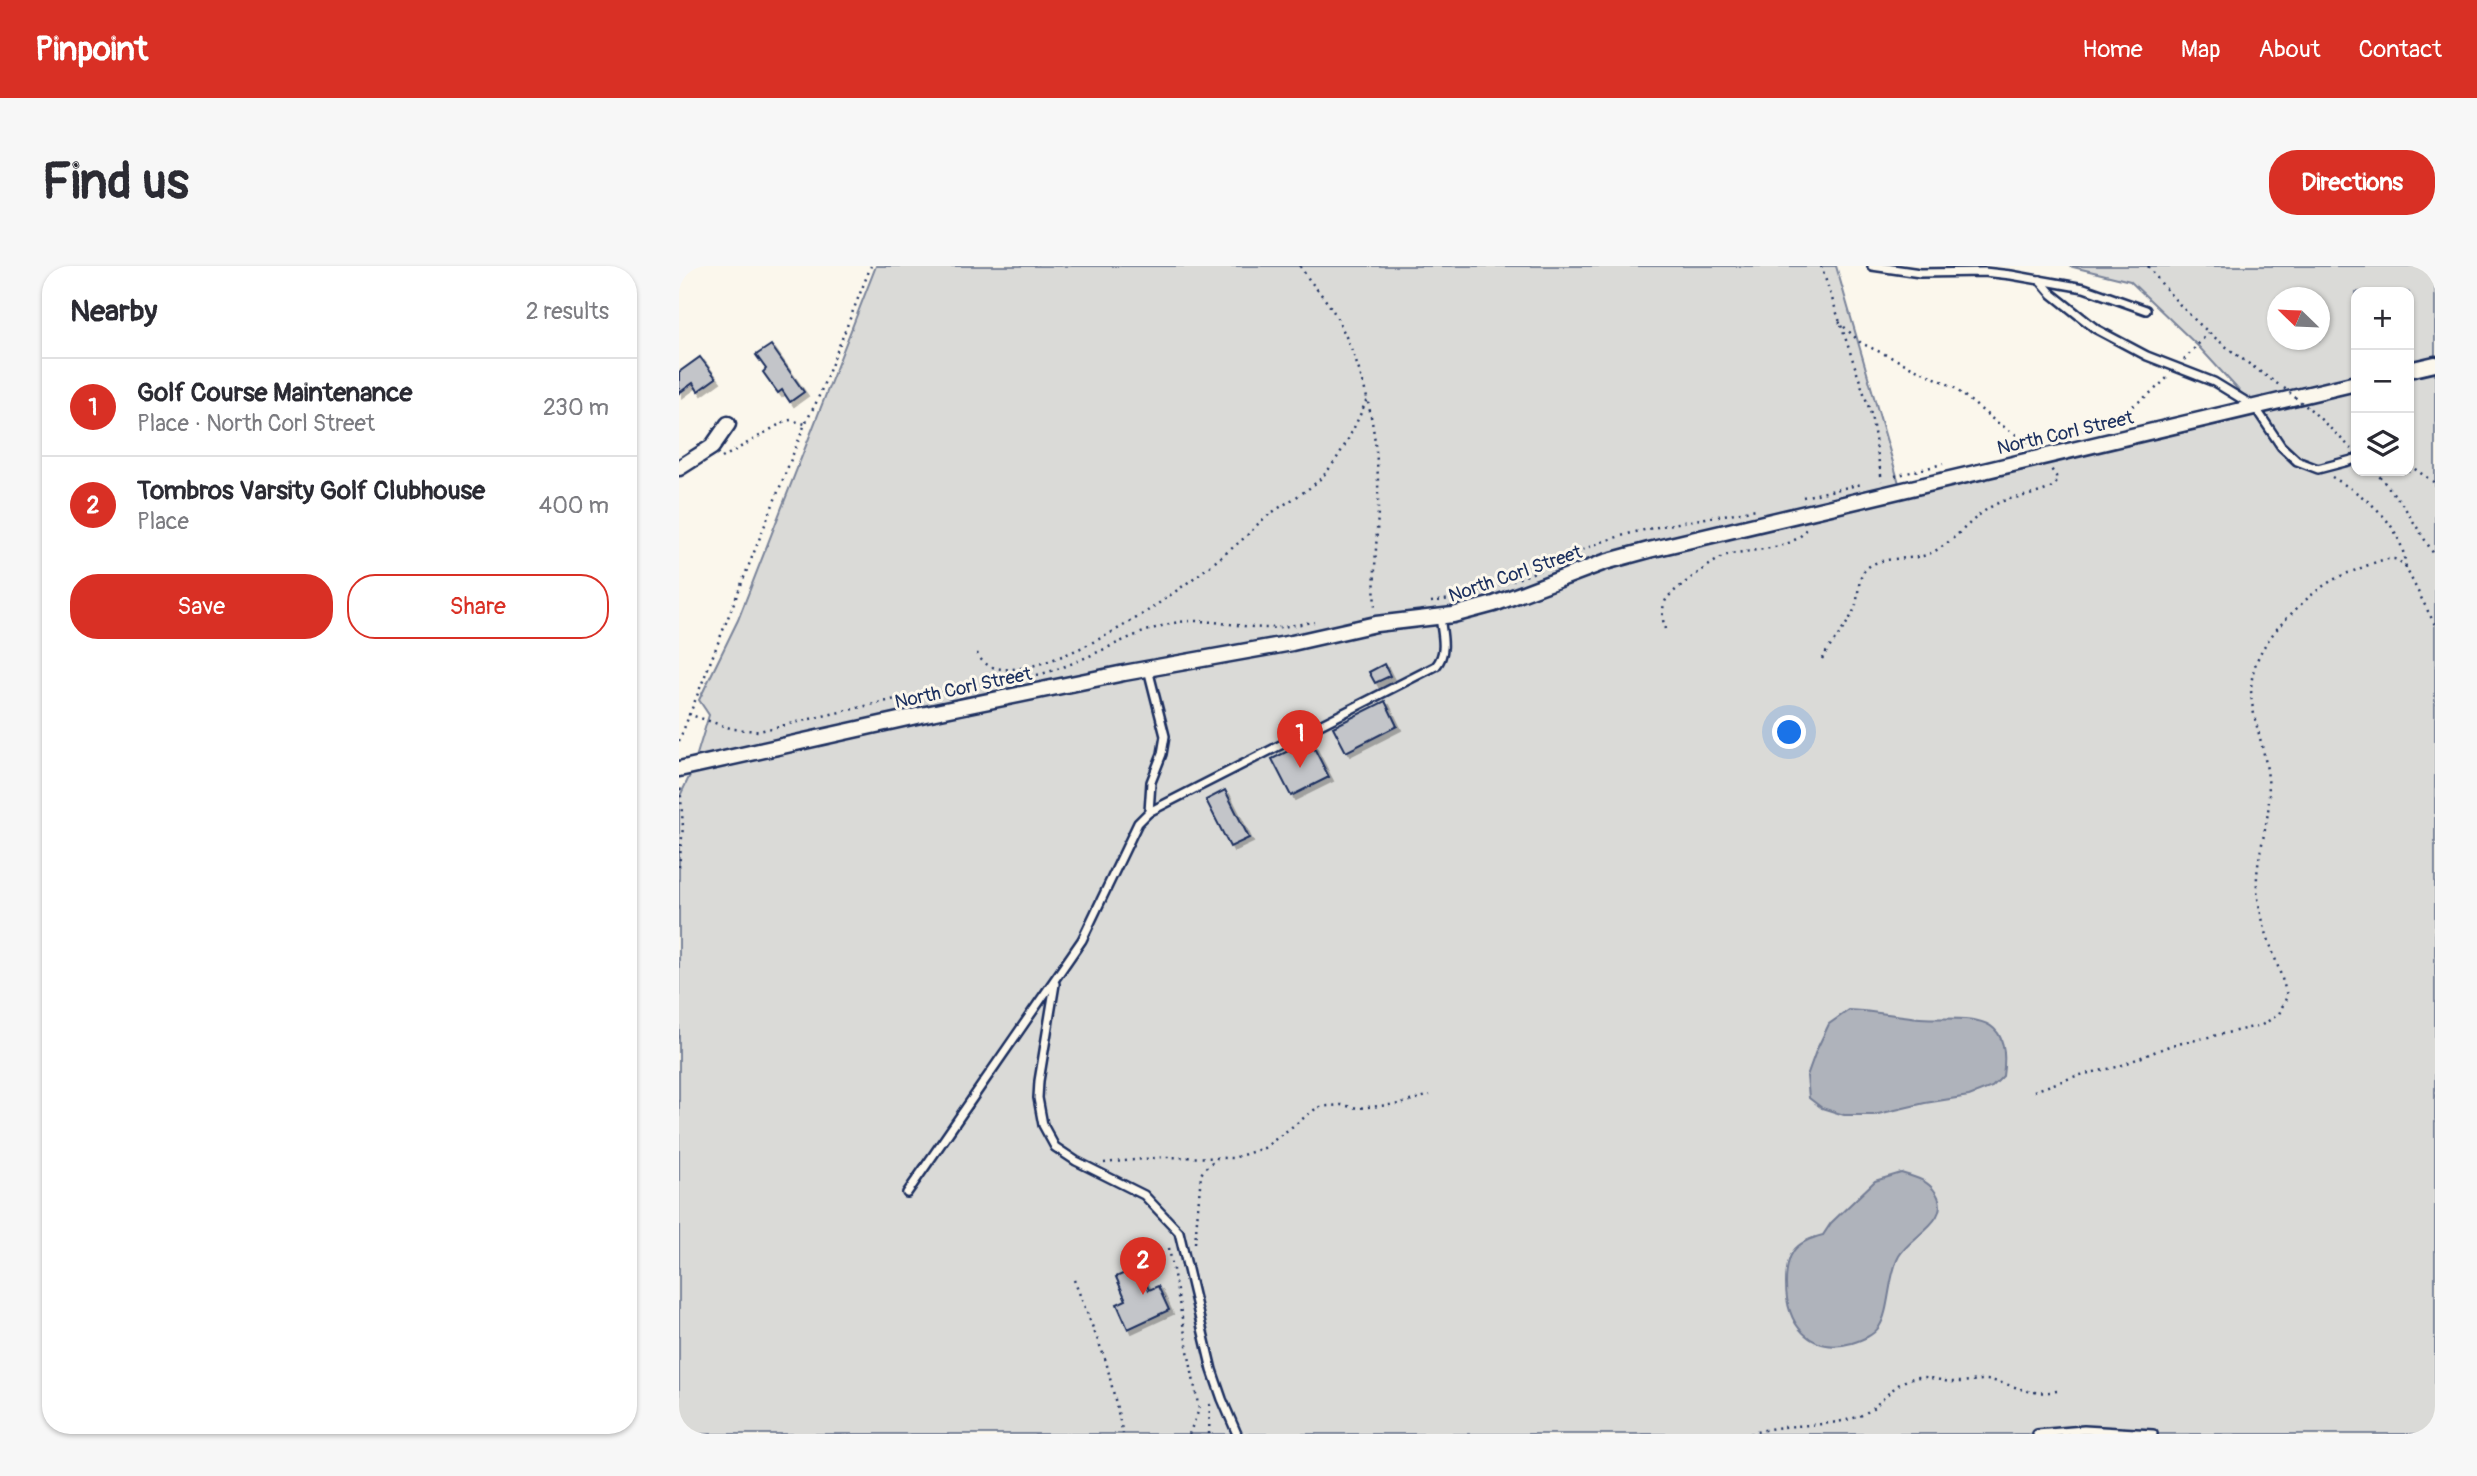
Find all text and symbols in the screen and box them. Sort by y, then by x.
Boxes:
text: Pinpoint [35,29,148,70]
text: Home [2082,35,2143,64]
text: Map [2181,35,2221,64]
text: About [2259,35,2321,64]
text: Contact [2359,35,2442,64]
button: Directions [2269,150,2435,215]
text: Find us [42,152,189,213]
north arrow [2267,287,2330,350]
map controls [2351,287,2414,476]
button: + [2351,287,2414,350]
text: Nearby [70,293,157,330]
text: 2 results [526,297,609,326]
button: − [2351,350,2414,413]
text: Golf Course Maintenance [137,377,412,409]
text: 1 [89,393,98,422]
text: 230 m [543,393,609,422]
street label: North Corl Street [1995,406,2136,460]
text: Place · North Corl Street [137,409,375,438]
button: layers [2351,413,2414,476]
text: Tombros Varsity Golf Clubhouse [137,475,485,507]
text: 2 [87,491,99,520]
text: 400 m [539,491,609,520]
text: Place [137,507,189,536]
street label: North Corl Street [1446,540,1585,608]
button: Save [70,574,333,639]
button: Share [347,574,609,639]
street label: North Corl Street [893,662,1034,714]
pin: 1 [1277,710,1323,768]
your location [1772,715,1806,749]
pin: 2 [1120,1237,1166,1295]

